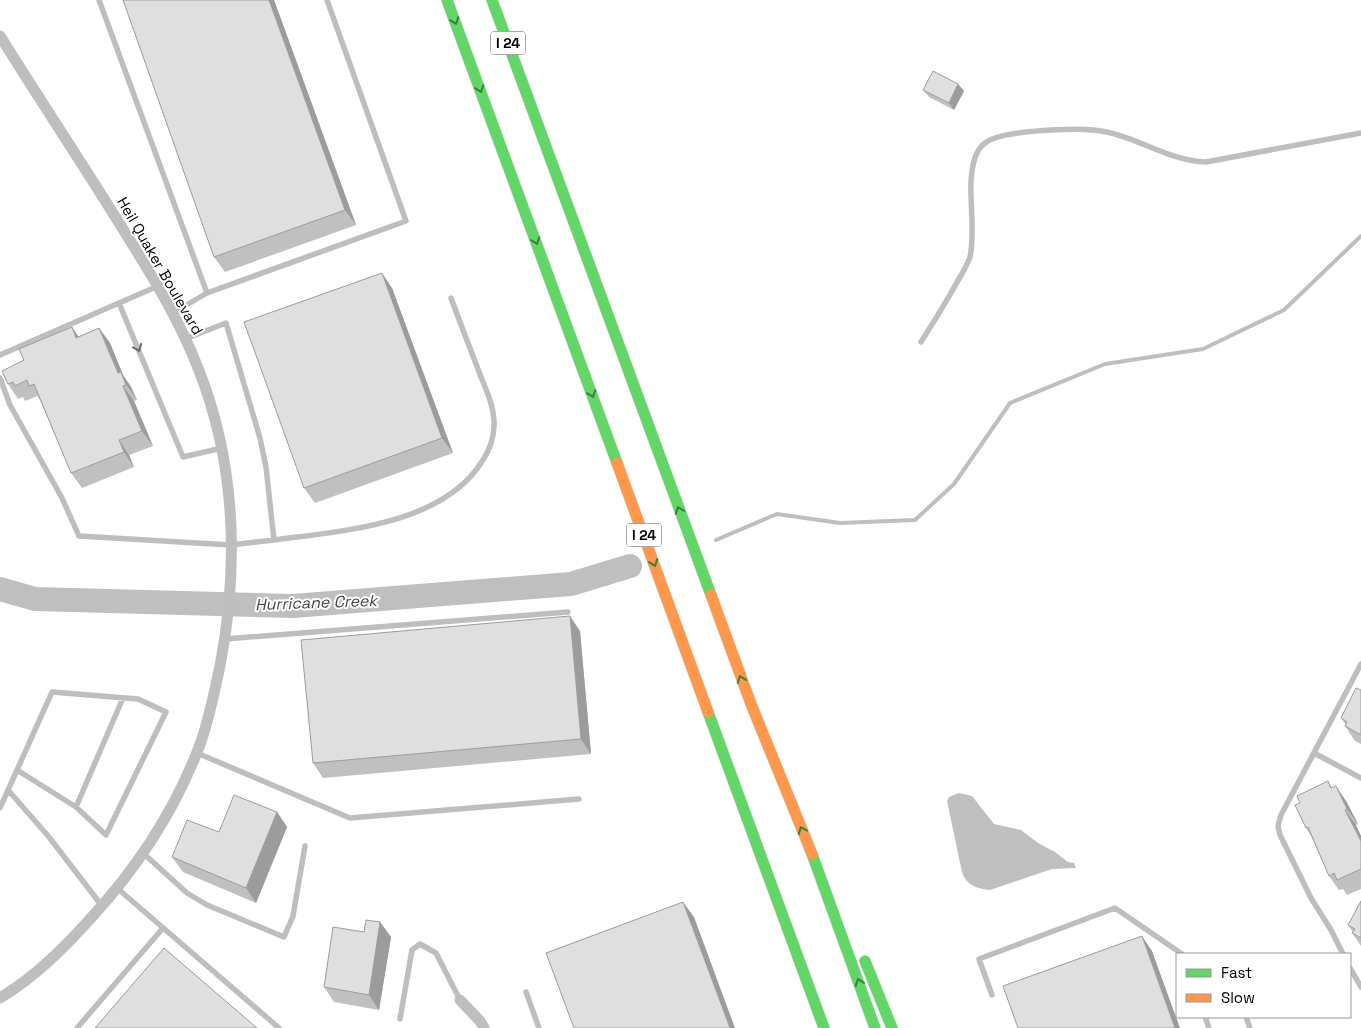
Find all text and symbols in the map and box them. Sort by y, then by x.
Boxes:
one-way arrow [449,17,459,25]
road number: I 24 [490,32,526,54]
one-way arrow [474,84,484,92]
street label: Heil Quaker Boulevard [113,193,208,338]
one-way arrow [530,236,540,245]
one-way arrow [132,343,143,352]
one-way arrow [586,389,596,398]
one-way arrow [675,506,685,515]
road number: I 24 [626,524,662,546]
one-way arrow [648,558,658,566]
water label: Hurricane Creek [255,590,380,615]
one-way arrow [737,675,747,684]
one-way arrow [798,826,809,835]
legend [1176,953,1351,1018]
text: Fast [1221,963,1252,982]
one-way arrow [855,978,865,987]
text: Slow [1221,988,1255,1007]

